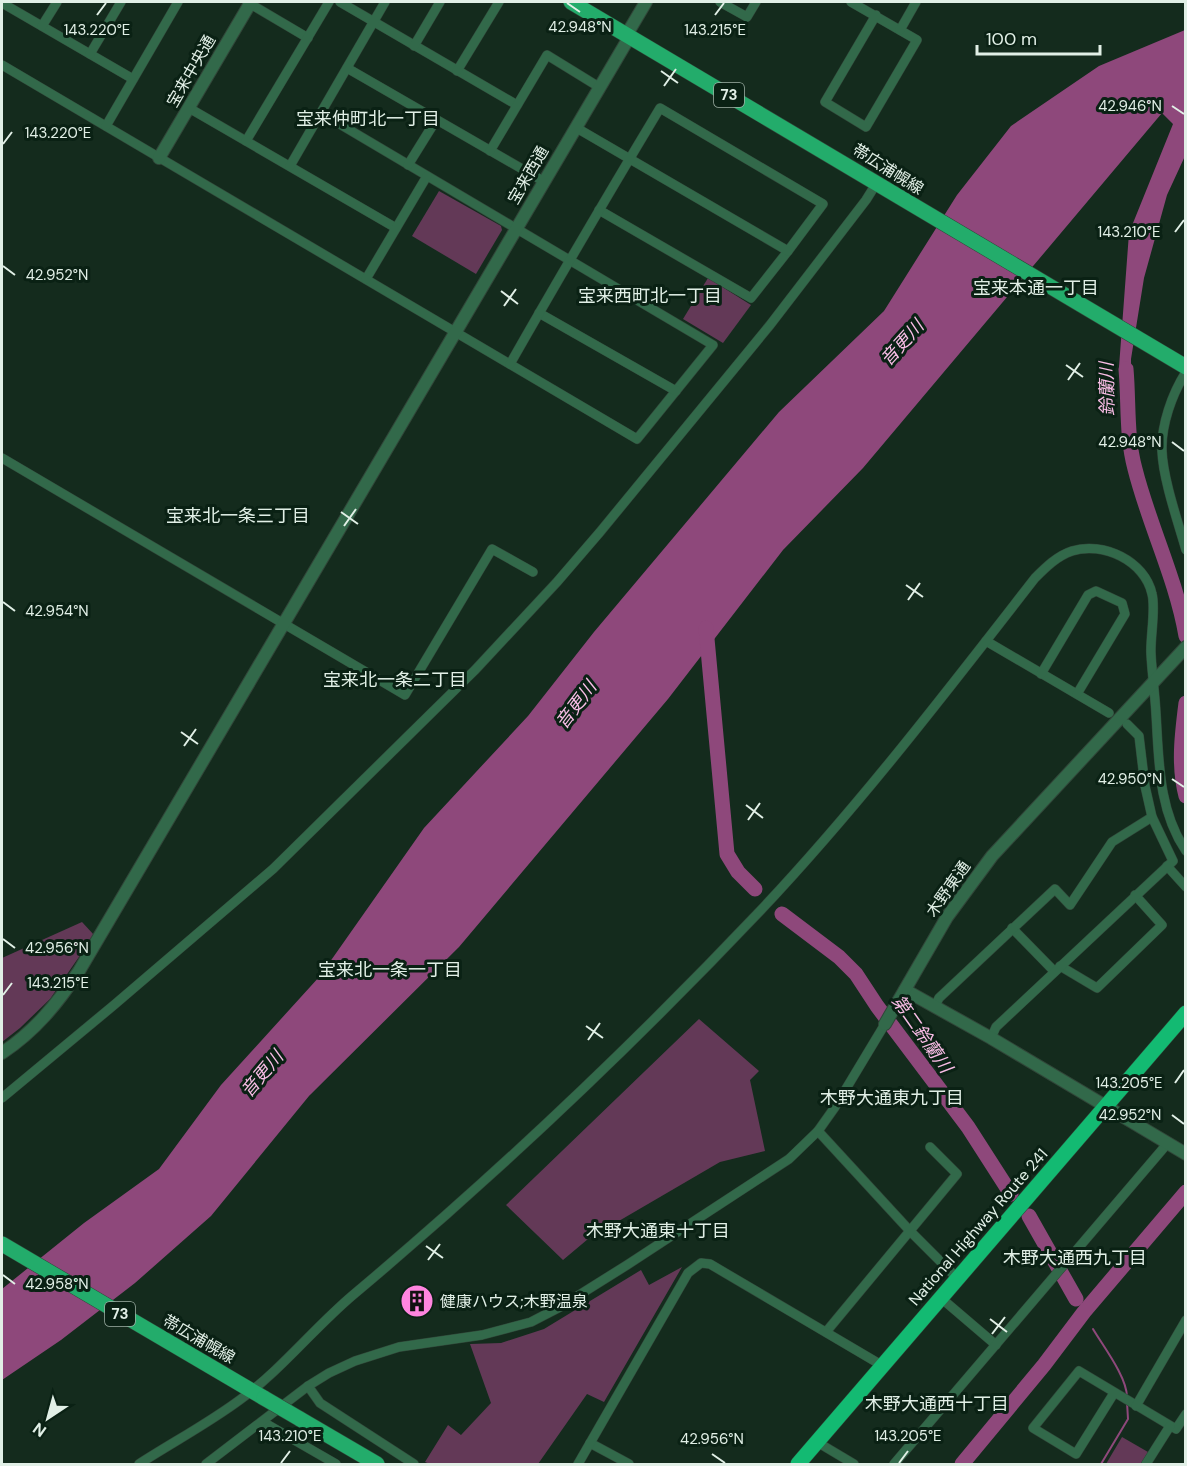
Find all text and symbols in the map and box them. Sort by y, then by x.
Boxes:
text: 42.948°N [548,17,612,37]
scale bar [977,18,1100,56]
text: 143.220°E [64,20,130,40]
text: 143.215°E [684,20,746,40]
text: 100 m [986,27,1037,51]
street label: 宝来中央通 [162,31,220,111]
road number: 73 [714,83,744,107]
text: 42.946°N [1098,96,1162,116]
district label: 宝来仲町北一丁目 [296,107,440,131]
text: 143.220°E [25,123,91,143]
street label: 帯広浦幌線 [849,139,927,199]
street label: 宝来西通 [503,142,553,208]
text: 143.210°E [1098,222,1160,242]
text: 42.952°N [26,265,88,285]
district label: 宝来本通一丁目 [973,276,1099,300]
district label: 宝来西町北一丁目 [578,284,722,308]
water label: 音更川 [875,313,930,371]
water label: 鈴蘭川 [1094,360,1119,416]
text: 42.948°N [1098,432,1162,452]
district label: 宝来北一条三丁目 [166,504,310,528]
text: 42.954°N [25,601,89,621]
district label: 宝来北一条二丁目 [323,668,467,692]
water label: 音更川 [550,675,603,734]
text: 42.950°N [1098,769,1162,789]
street label: 木野東通 [921,857,975,921]
text: 42.956°N [25,938,89,958]
district label: 宝来北一条一丁目 [318,958,462,982]
text: 143.215°E [27,973,89,993]
water label: 第二鈴蘭川 [886,990,959,1079]
water label: 音更川 [235,1044,290,1102]
text: 143.205°E [1095,1073,1163,1093]
district label: 木野大通東九丁目 [820,1086,964,1110]
text: 42.952°N [1099,1105,1161,1125]
street label: National Highway Route 241 [904,1144,1052,1310]
district label: 木野大通東十丁目 [586,1219,730,1243]
district label: 木野大通西九丁目 [1003,1246,1147,1270]
text: 42.958°N [25,1274,89,1294]
building icon: 健康ハウス;木野温泉 [399,1283,435,1319]
place label: 健康ハウス;木野温泉 [440,1291,588,1312]
road number: 73 [105,1302,135,1326]
street label: 帯広浦幌線 [159,1310,239,1368]
north arrow [18,1388,78,1448]
district label: 木野大通西十丁目 [865,1392,1009,1416]
text: N [29,1418,50,1442]
text: 143.210°E [259,1426,321,1446]
text: 143.205°E [874,1426,942,1446]
text: 42.956°N [680,1429,744,1449]

